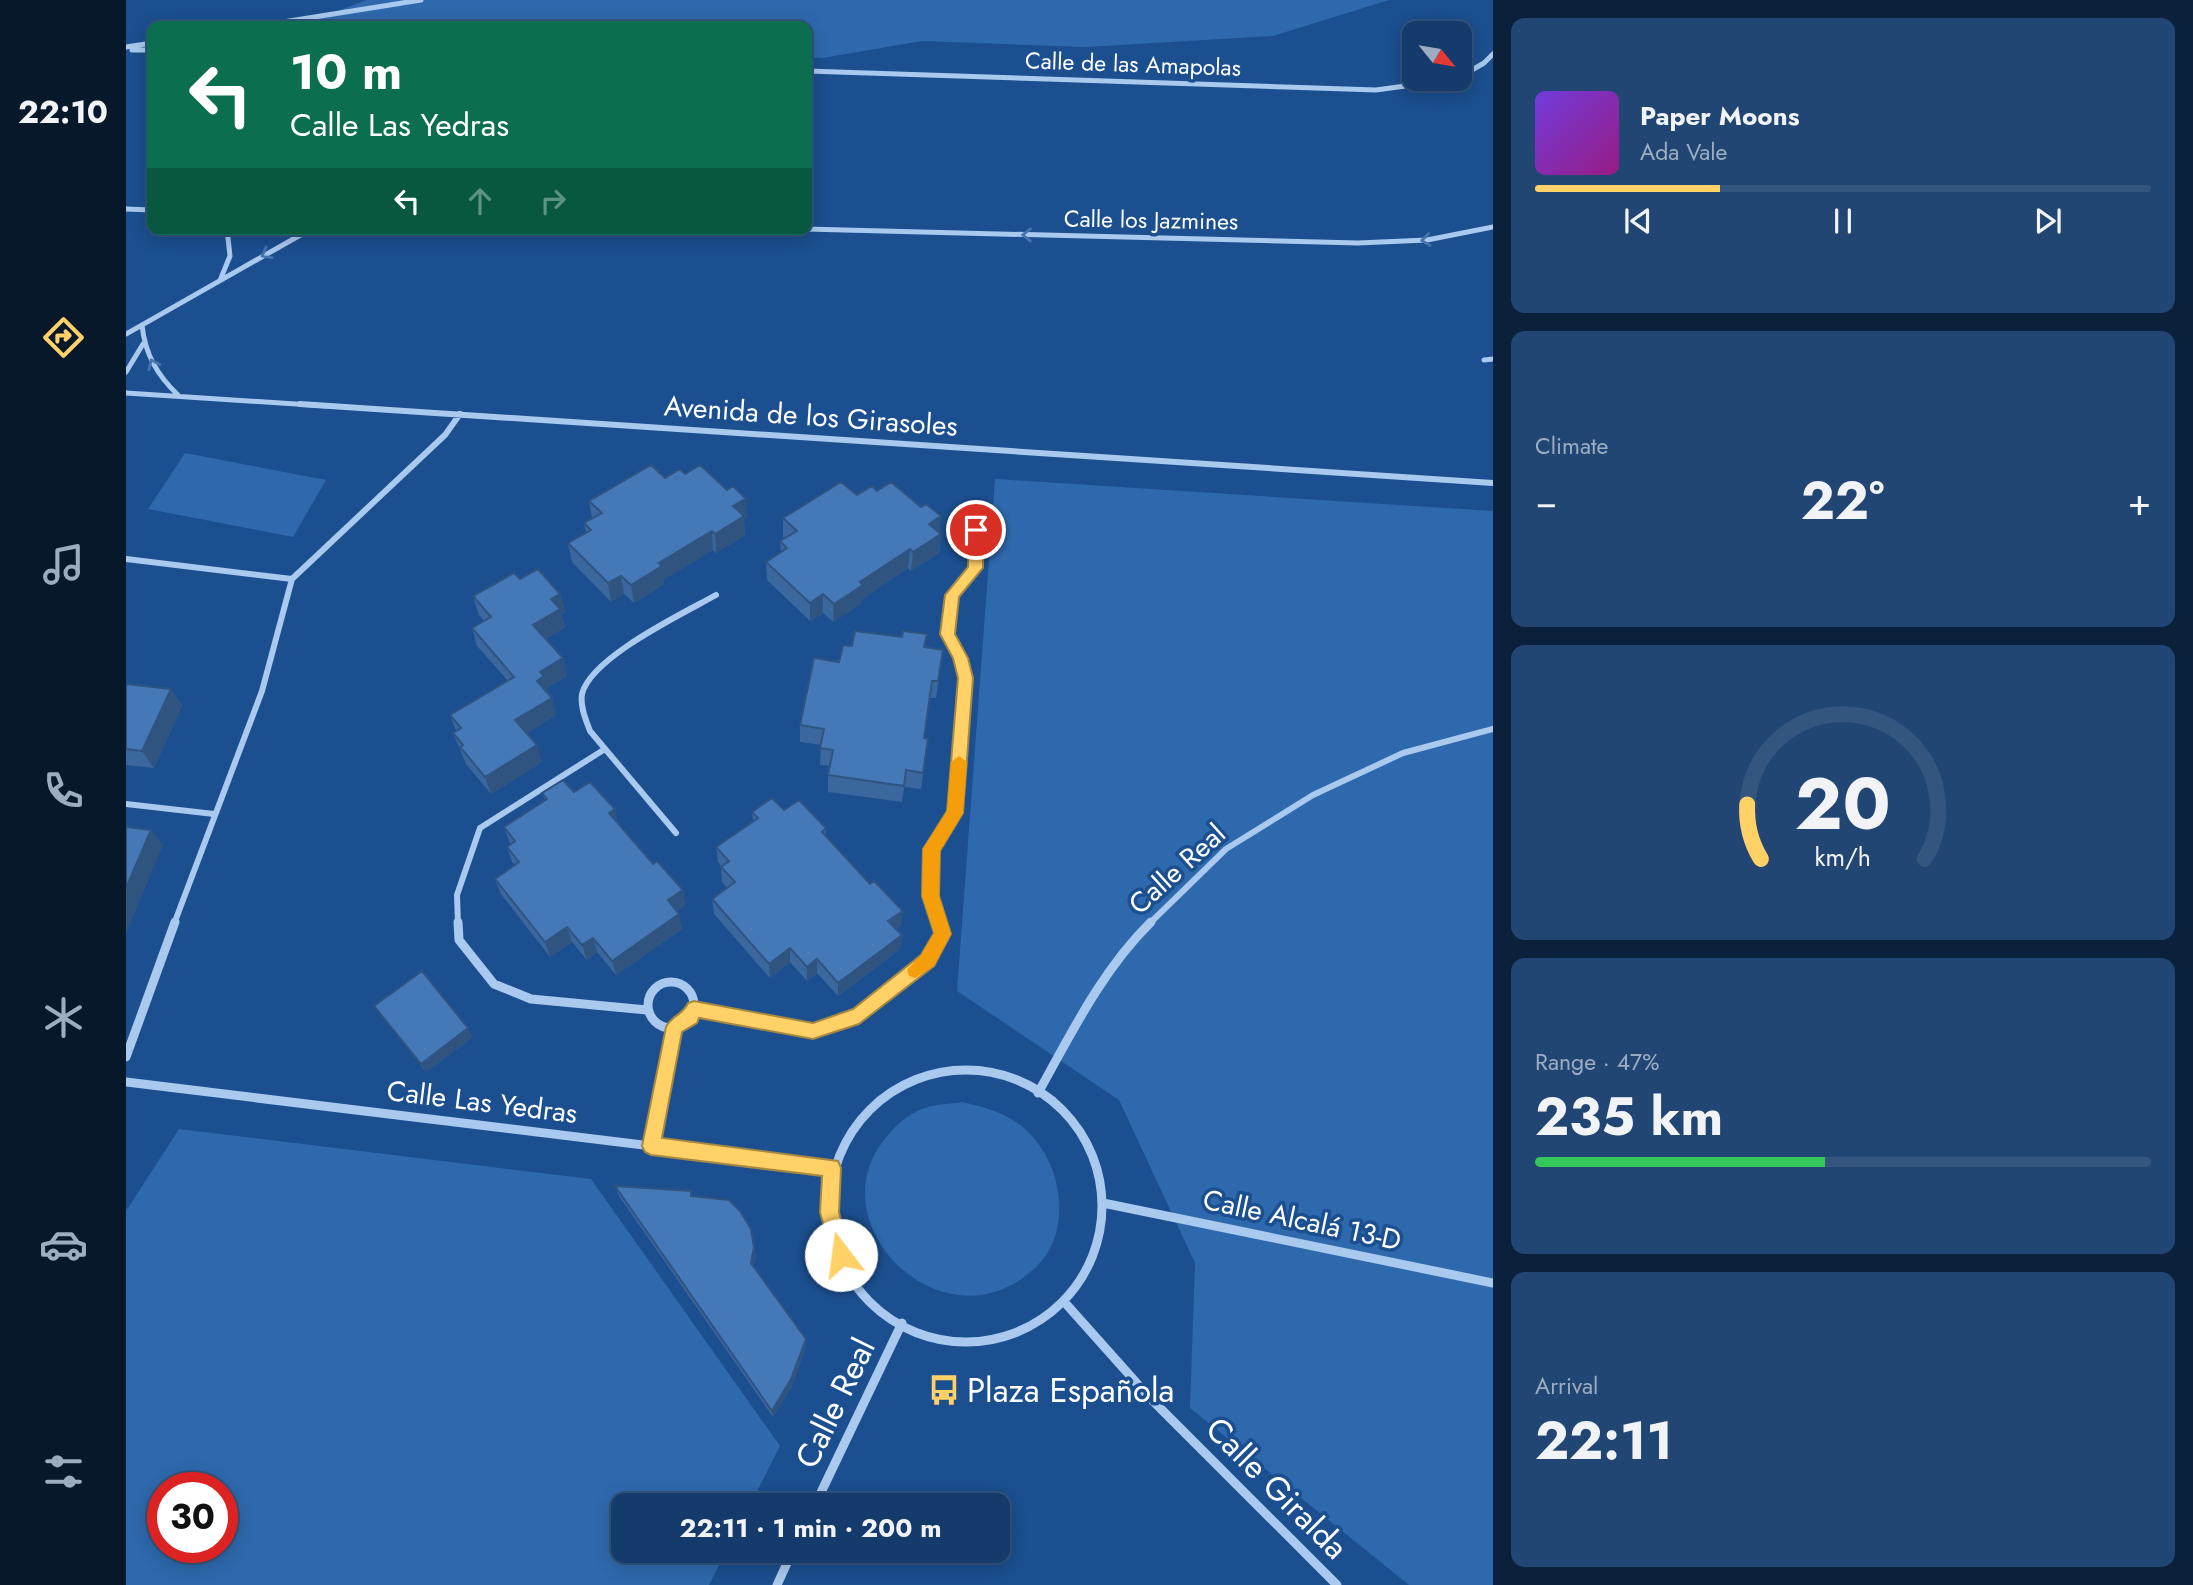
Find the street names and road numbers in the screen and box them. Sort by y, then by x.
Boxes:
street label: Calle de las Amapolas [1024,43,1242,85]
street label: Calle los Jazmines [1063,201,1239,239]
street label: Avenida de los Girasoles [663,385,959,447]
street label: Calle Real [1119,814,1235,924]
street label: Calle Las Yedras [384,1070,580,1134]
street label: Calle Alcalá 13-D [1199,1179,1405,1261]
street label: Calle Real [783,1330,887,1476]
street label: Calle Giralda [1195,1406,1359,1570]

